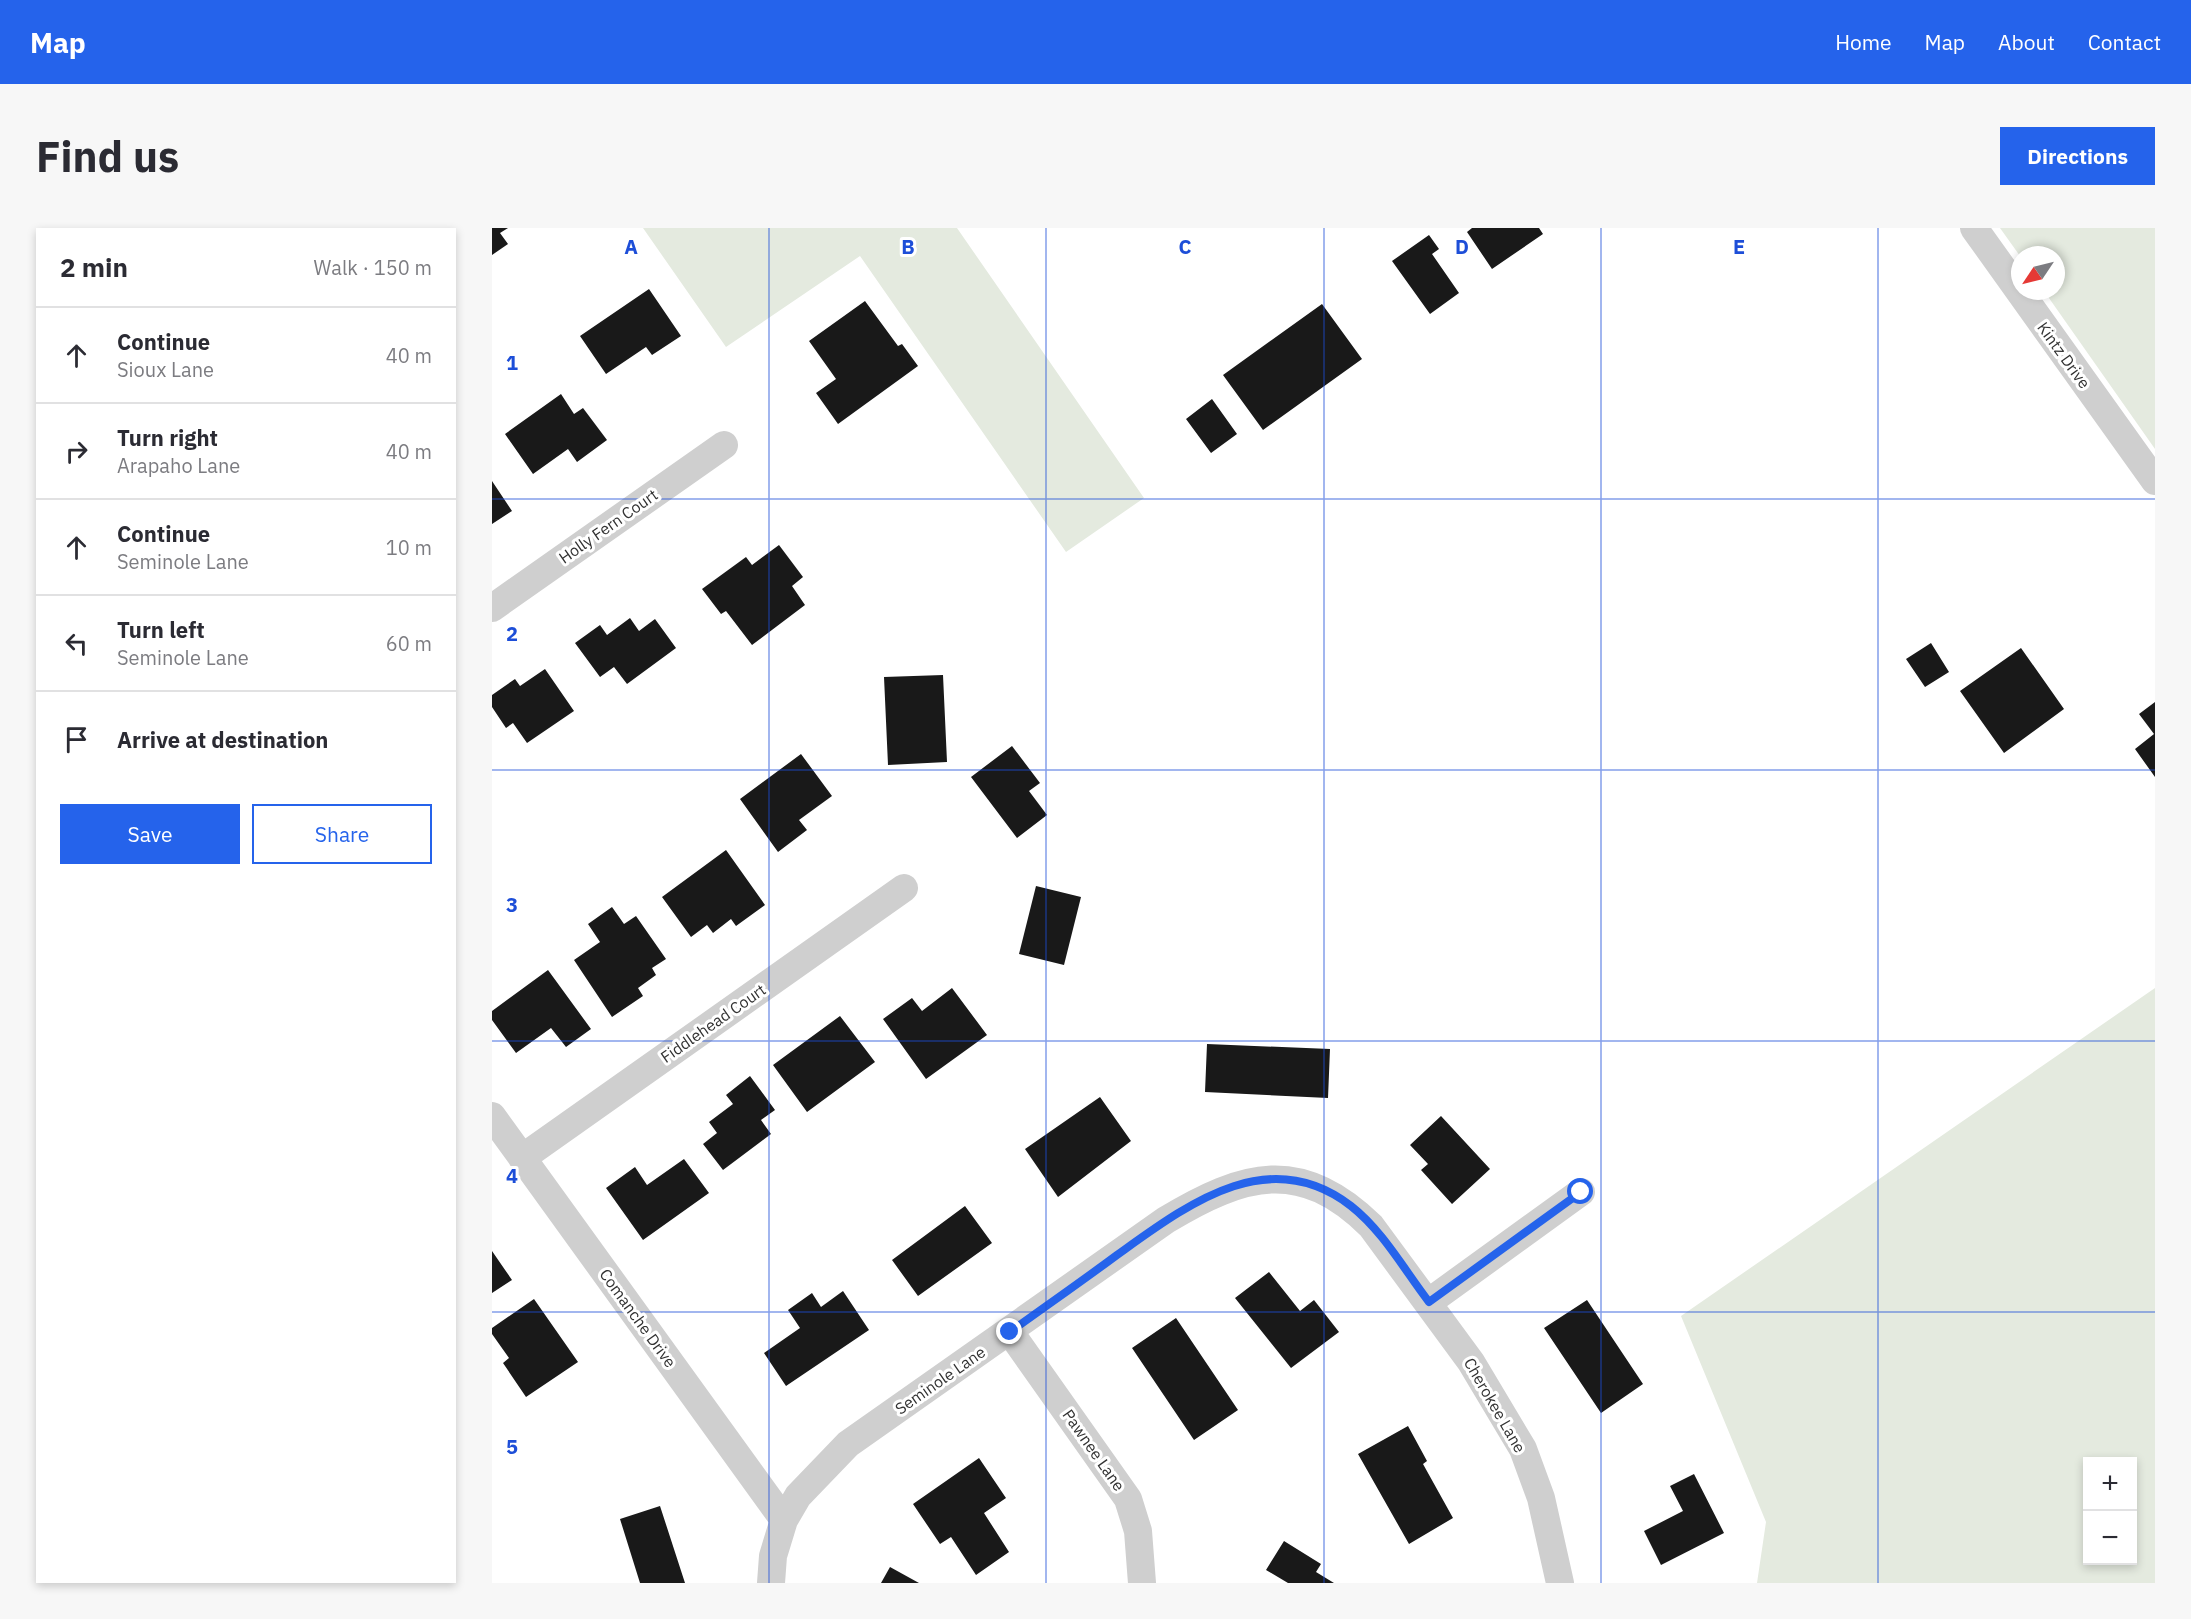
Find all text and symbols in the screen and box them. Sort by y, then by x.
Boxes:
text: Map [30,24,86,61]
text: Home [1835,28,1892,56]
text: Map [1925,28,1965,56]
text: About [1998,28,2055,56]
text: Contact [2088,28,2161,56]
button: Directions [2000,127,2155,185]
text: Find us [36,129,179,184]
text: A [624,233,638,260]
text: B [901,233,915,260]
text: C [1178,233,1192,260]
text: D [1455,233,1469,260]
text: E [1733,233,1745,260]
north arrow [2011,246,2065,300]
text: 2 min [60,250,128,284]
text: Walk · 150 m [314,254,432,281]
street label: Kintz Drive [2033,318,2095,392]
text: Continue [117,327,210,356]
icon: ahead [60,339,93,372]
text: 40 m [386,342,432,369]
text: 1 [506,349,518,376]
text: Sioux Lane [117,356,214,383]
text: Turn right [117,423,218,452]
icon: right [60,435,93,468]
text: 40 m [386,438,432,465]
text: Arapaho Lane [117,452,240,479]
street label: Holly Fern Court [555,485,661,567]
text: Continue [117,519,210,548]
icon: ahead [60,531,93,564]
text: 10 m [386,534,432,561]
text: Seminole Lane [117,548,249,575]
text: Turn left [117,615,205,644]
text: 2 [506,620,518,647]
icon: left [60,627,93,660]
text: 60 m [386,630,432,657]
text: Seminole Lane [117,644,249,671]
icon: arrive [60,723,93,756]
text: Arrive at destination [117,725,328,754]
button: Save [60,804,240,864]
button: Share [252,804,432,864]
text: 3 [506,891,518,918]
street label: Fiddlehead Court [657,979,769,1067]
text: 4 [506,1162,518,1189]
route start [1567,1178,1593,1204]
street label: Comanche Drive [595,1265,681,1372]
route end [996,1318,1022,1344]
street label: Seminole Lane [891,1341,989,1418]
street label: Cherokee Lane [1460,1354,1530,1456]
street label: Pawnee Lane [1059,1405,1130,1495]
text: 5 [506,1433,518,1460]
map controls [2083,1457,2137,1565]
button: + [2083,1457,2137,1511]
button: − [2083,1511,2137,1565]

